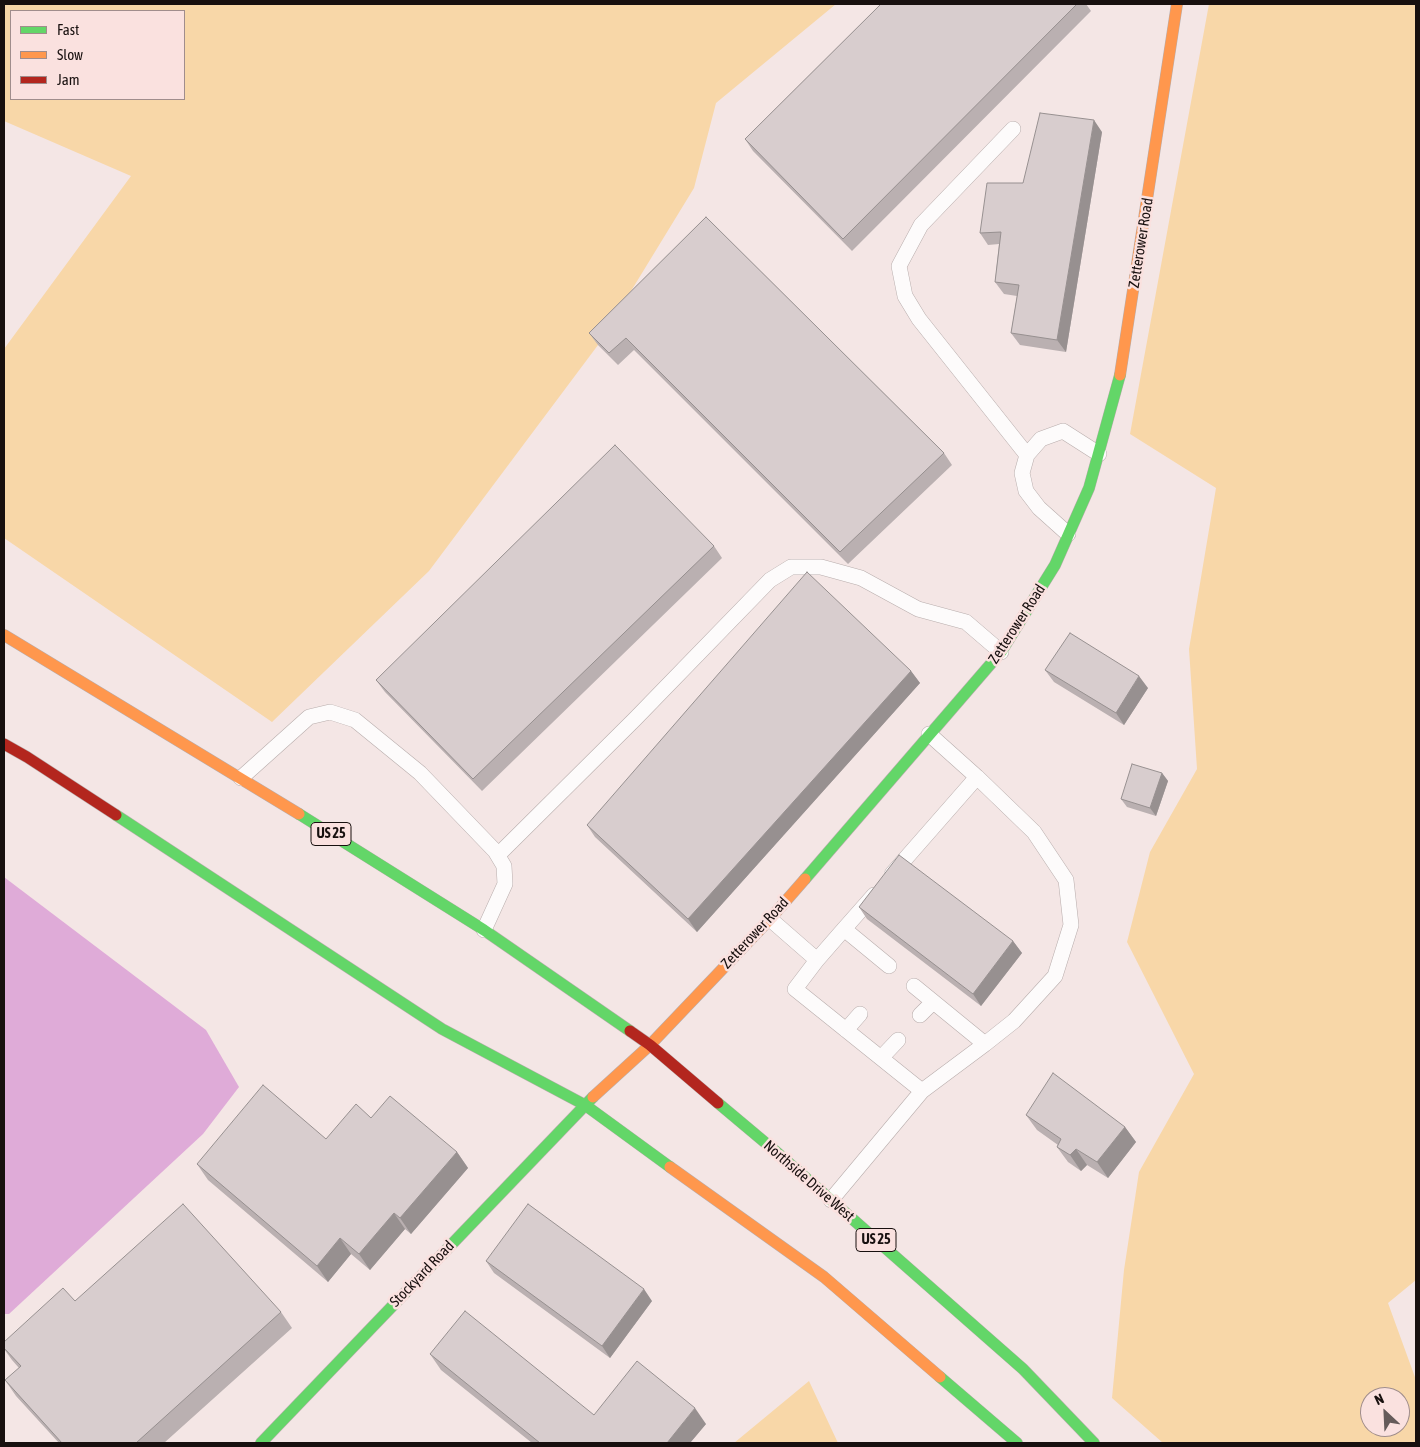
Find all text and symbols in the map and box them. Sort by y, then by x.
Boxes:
legend [10,10,185,100]
text: Fast [57,21,79,38]
text: Slow [57,46,83,63]
text: Jam [57,71,80,88]
street label: Zetterower Road [1125,197,1157,289]
street label: Zetterower Road [985,581,1049,667]
road number: US 25 [311,822,351,846]
street label: Zetterower Road [717,894,793,972]
street label: Northside Drive West [760,1137,858,1225]
road number: US 25 [856,1228,896,1252]
street label: Stockyard Road [386,1237,458,1311]
north arrow [1360,1387,1410,1437]
text: N [1372,1390,1386,1408]

